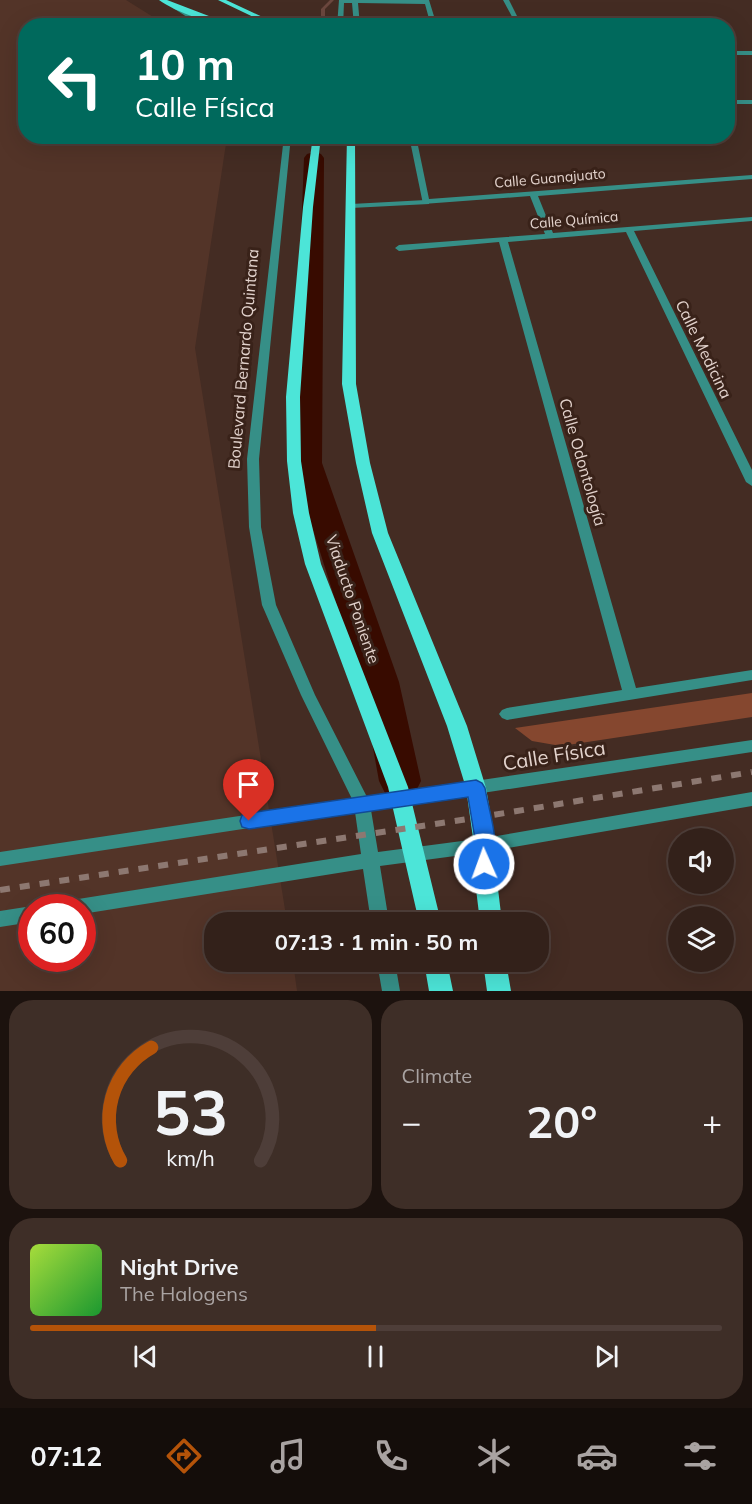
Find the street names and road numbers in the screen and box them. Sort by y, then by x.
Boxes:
street label: Calle Guanajuato [494,164,606,192]
street label: Calle Química [529,207,619,233]
street label: Boulevard Bernardo Quintana [223,248,263,470]
street label: Calle Medicina [671,296,737,402]
street label: Calle Odontología [555,396,611,528]
street label: Viaducto Poniente [322,532,384,666]
street label: Calle Física [501,735,607,775]

